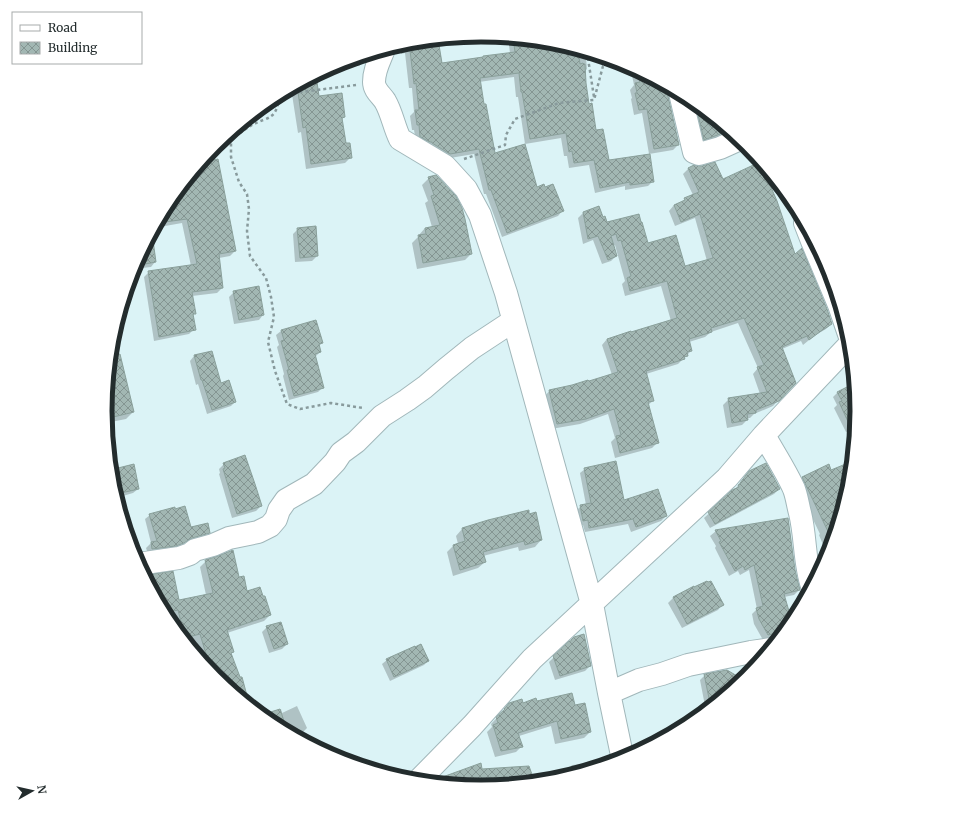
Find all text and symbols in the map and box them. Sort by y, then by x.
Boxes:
legend [12,12,142,64]
text: Road [48,20,77,35]
text: Building [48,40,98,55]
north arrow [12,771,52,811]
text: N [34,784,49,795]

